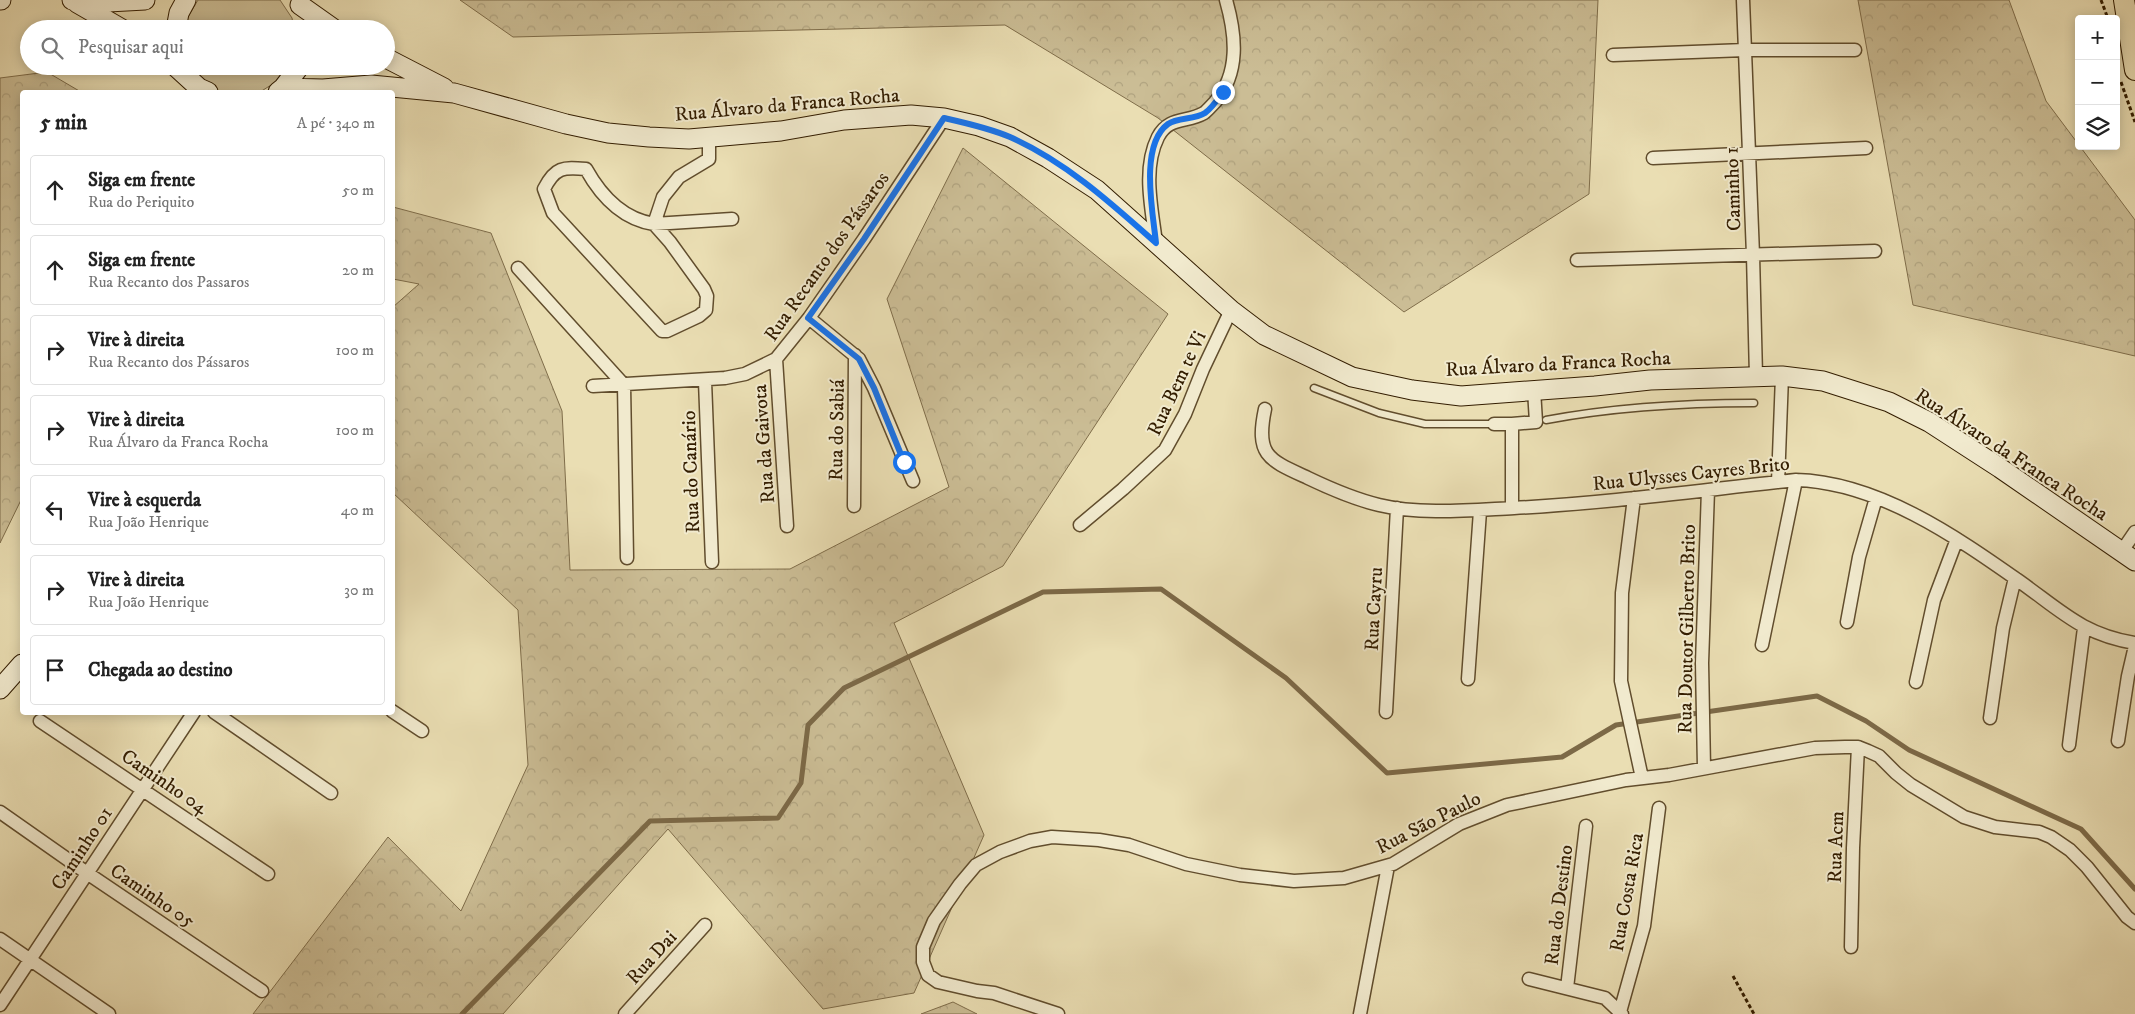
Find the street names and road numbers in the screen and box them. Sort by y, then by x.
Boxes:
street label: Rua Álvaro da Franca Rocha [674,82,901,128]
street label: Caminho 1 [1720,146,1747,231]
street label: Rua Recanto dos Pássaros [759,167,895,347]
street label: Rua Bem te Vi [1142,327,1212,440]
street label: Rua Álvaro da Franca Rocha [1445,345,1672,383]
street label: Rua do Sabiá [824,378,851,481]
street label: Rua da Gaivota [748,383,781,504]
street label: Rua Álvaro da Franca Rocha [1910,383,2113,527]
street label: Rua do Canário [677,410,706,534]
street label: Rua Ulysses Cayres Brito [1591,452,1791,497]
street label: Rua Doutor Gilberto Brito [1673,524,1702,734]
street label: Rua Cayru [1360,566,1389,652]
street label: Caminho 04 [116,744,213,821]
street label: Rua São Paulo [1372,786,1485,860]
street label: Caminho 01 [46,802,119,895]
street label: Rua Acm [1823,811,1850,884]
street label: Rua Costa Rica [1605,830,1650,954]
street label: Rua do Destino [1540,843,1579,967]
street label: Caminho 05 [105,859,200,934]
street label: Rua Dai [621,926,683,990]

